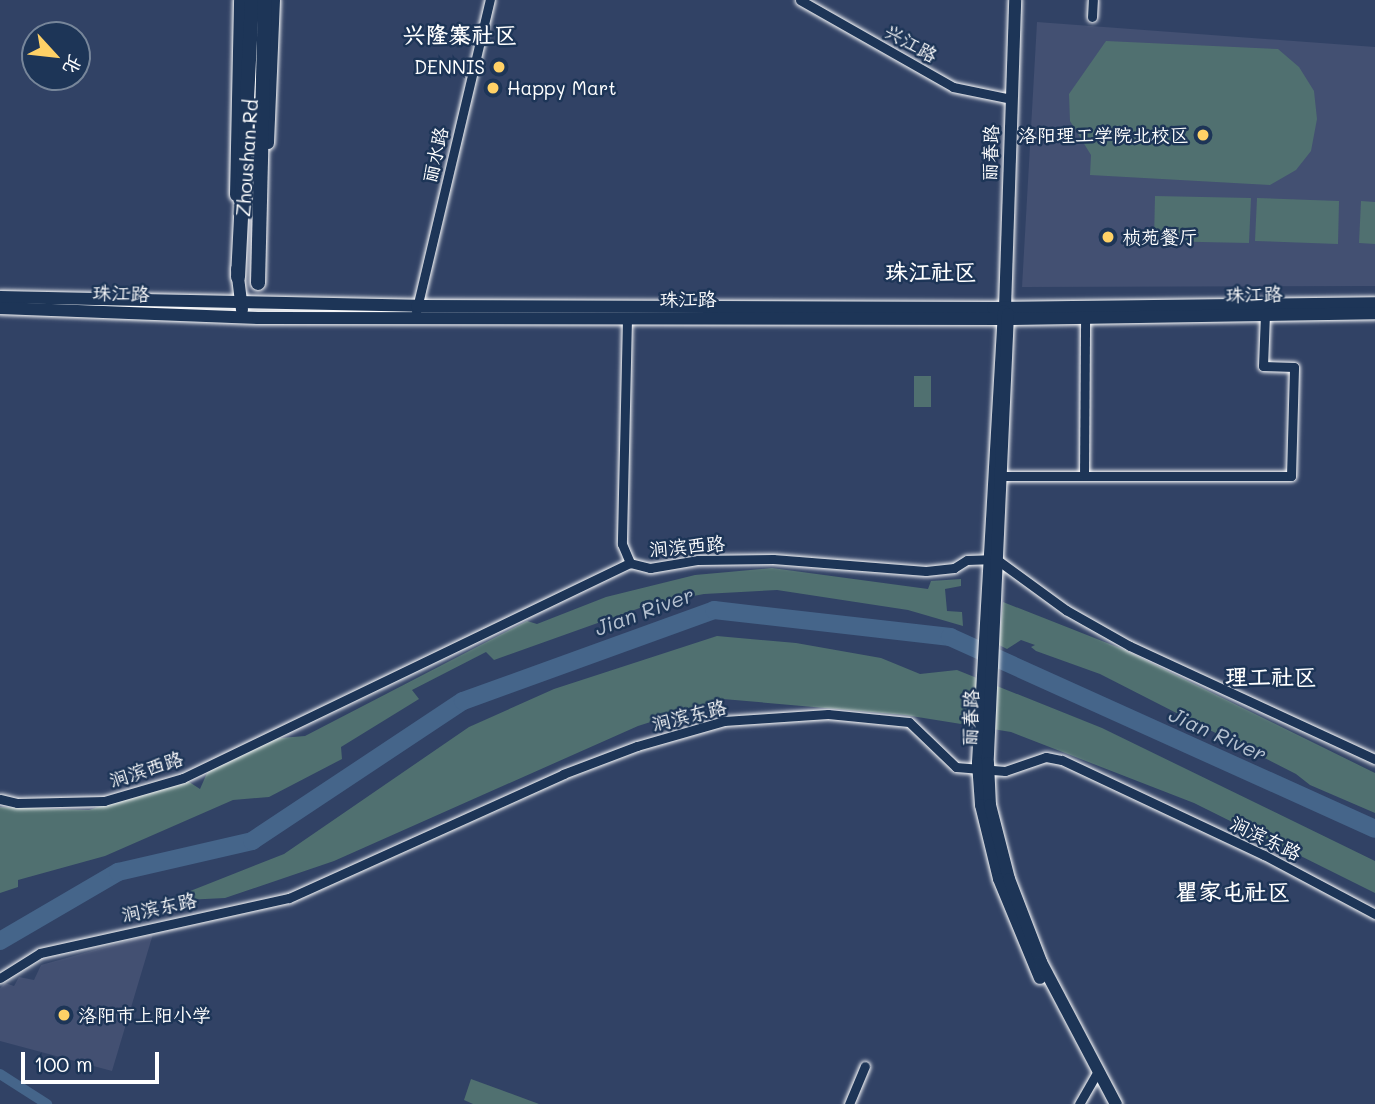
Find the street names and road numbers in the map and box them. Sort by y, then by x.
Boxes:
street label: 兴江路 [881,19,941,67]
street label: Zhoushan Rd [232,98,262,218]
street label: 丽春路 [978,124,1002,182]
street label: 丽水路 [417,125,453,185]
street label: 珠江路 [92,281,150,305]
street label: 珠江路 [1225,282,1283,306]
street label: 珠江路 [660,288,716,310]
street label: 涧滨西路 [648,531,726,561]
street label: 丽春路 [958,689,982,747]
street label: 涧滨东路 [649,695,729,735]
street label: 涧滨西路 [106,746,186,792]
street label: 涧滨东路 [1227,811,1305,865]
street label: 涧滨东路 [119,888,199,926]

